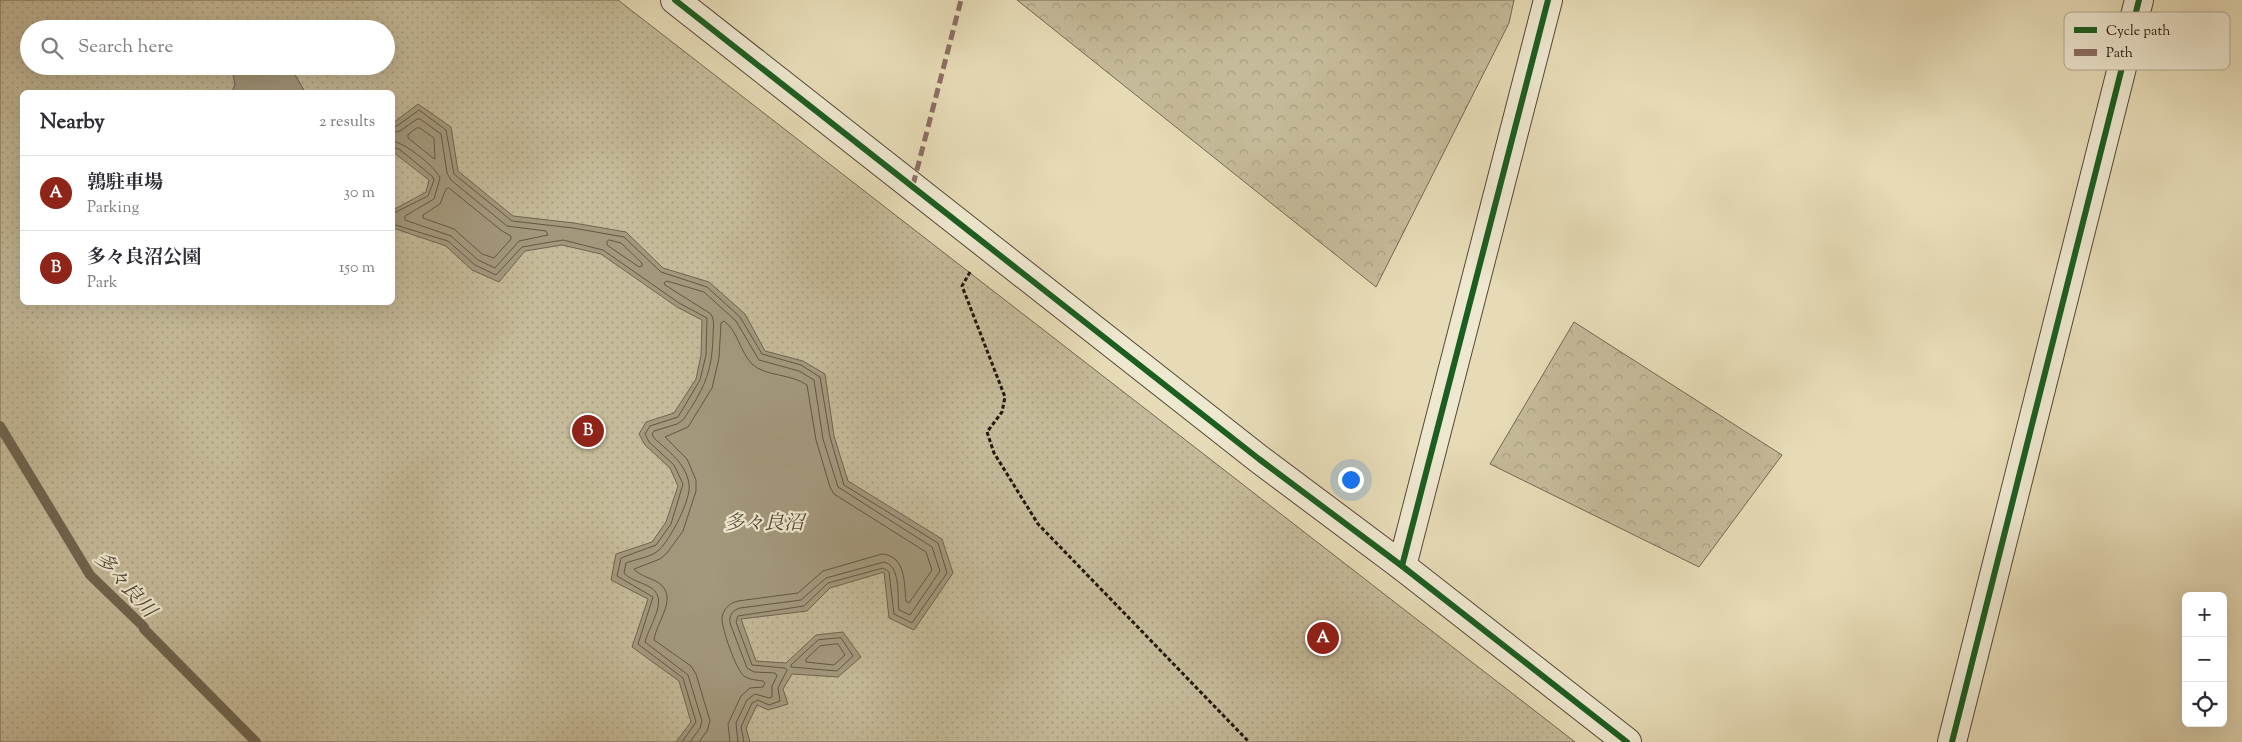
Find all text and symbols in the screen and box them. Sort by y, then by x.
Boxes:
legend [2064,12,2230,70]
search box [20,20,395,75]
text: Cycle path [2106,22,2170,42]
icon: search [38,34,66,62]
text: Search here [78,34,173,61]
text: Path [2106,44,2133,64]
text: Nearby [40,108,105,138]
text: 2 results [319,111,375,134]
text: 鶉駐車場 [87,170,163,197]
text: A [50,182,63,205]
text: 30 m [344,182,375,205]
text: Parking [87,197,139,220]
text: 多々良沼公園 [87,245,201,272]
text: B [51,257,61,280]
text: 150 m [339,257,375,280]
text: Park [87,272,118,295]
pin: B [572,412,604,450]
your location [1338,467,1364,493]
water label: 多々良沼 [724,510,807,539]
water label: 多々良川 [87,546,163,627]
map controls [2182,592,2227,727]
button: + [2182,592,2227,637]
pin: A [1307,619,1339,657]
button: − [2182,637,2227,682]
button: locate [2182,682,2227,727]

